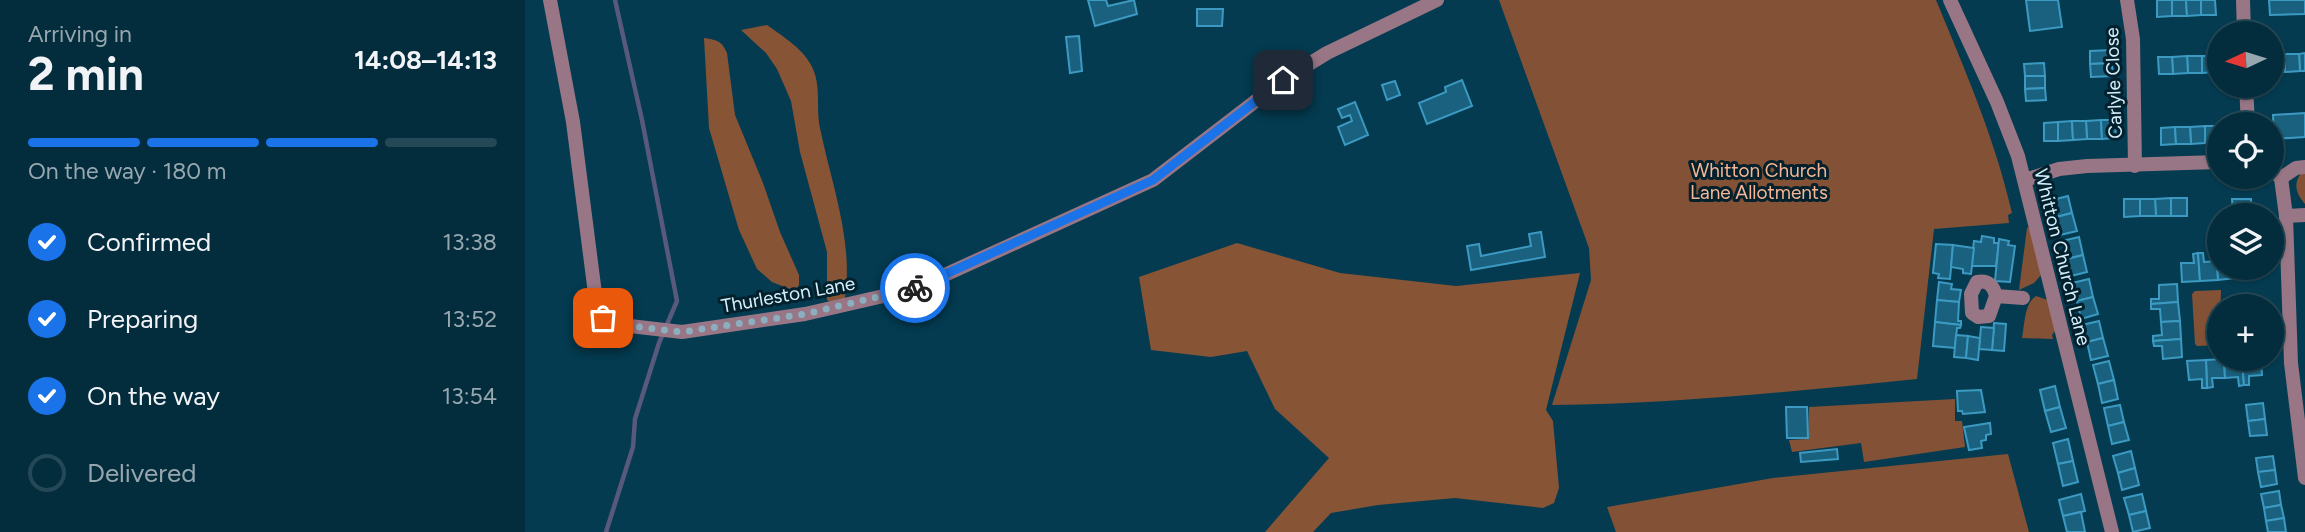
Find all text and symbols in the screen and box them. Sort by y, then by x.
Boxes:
text: Arriving in [28,20,132,48]
north arrow [2207,21,2284,98]
map controls [2207,21,2284,371]
street label: Carlyle Close [2100,27,2127,139]
text: 14:08–14:13 [354,44,497,76]
text: 2 min [28,46,144,102]
pin [1253,50,1313,110]
icon: home [1264,61,1302,99]
button: locate [2207,112,2284,189]
text: On the way · 180 m [28,157,226,185]
park label: Whitton Church Lane Allotments [1690,159,1828,204]
street label: Whitton Church Lane [2029,166,2096,348]
button: layers [2207,203,2284,280]
icon: check [28,223,66,261]
text: Confirmed [87,226,211,258]
text: 13:38 [443,228,497,256]
courier [880,253,950,323]
icon: bike [896,269,934,307]
street label: Thurleston Lane [719,271,857,318]
pin [573,288,633,348]
button: + [2207,294,2284,371]
icon: bag [584,299,622,337]
icon: check [28,300,66,338]
text: Preparing [87,303,198,335]
text: 13:52 [443,305,497,333]
icon: check [28,377,66,415]
text: On the way [87,380,220,412]
text: 13:54 [442,382,497,410]
text: Delivered [87,457,196,489]

